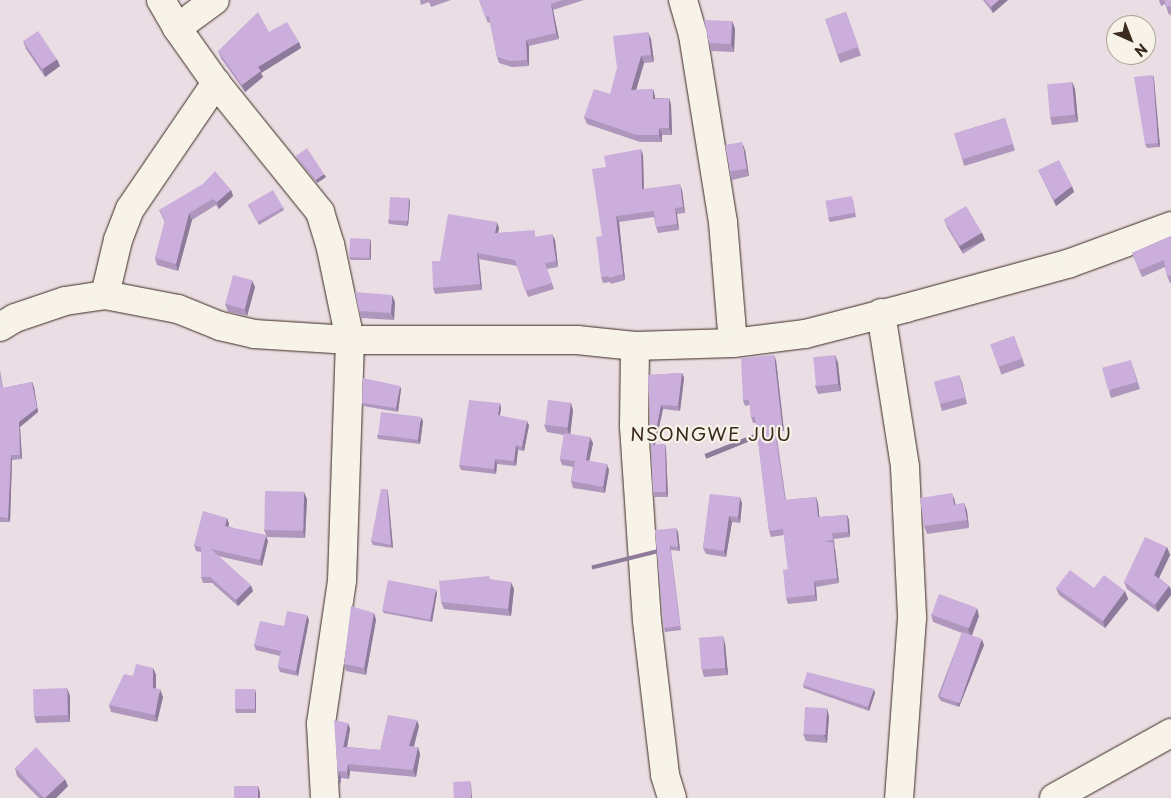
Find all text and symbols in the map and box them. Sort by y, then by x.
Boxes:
north arrow [1106,15,1156,65]
text: N [1130,39,1152,62]
district label: NSONGWE JUU [629,423,793,445]

